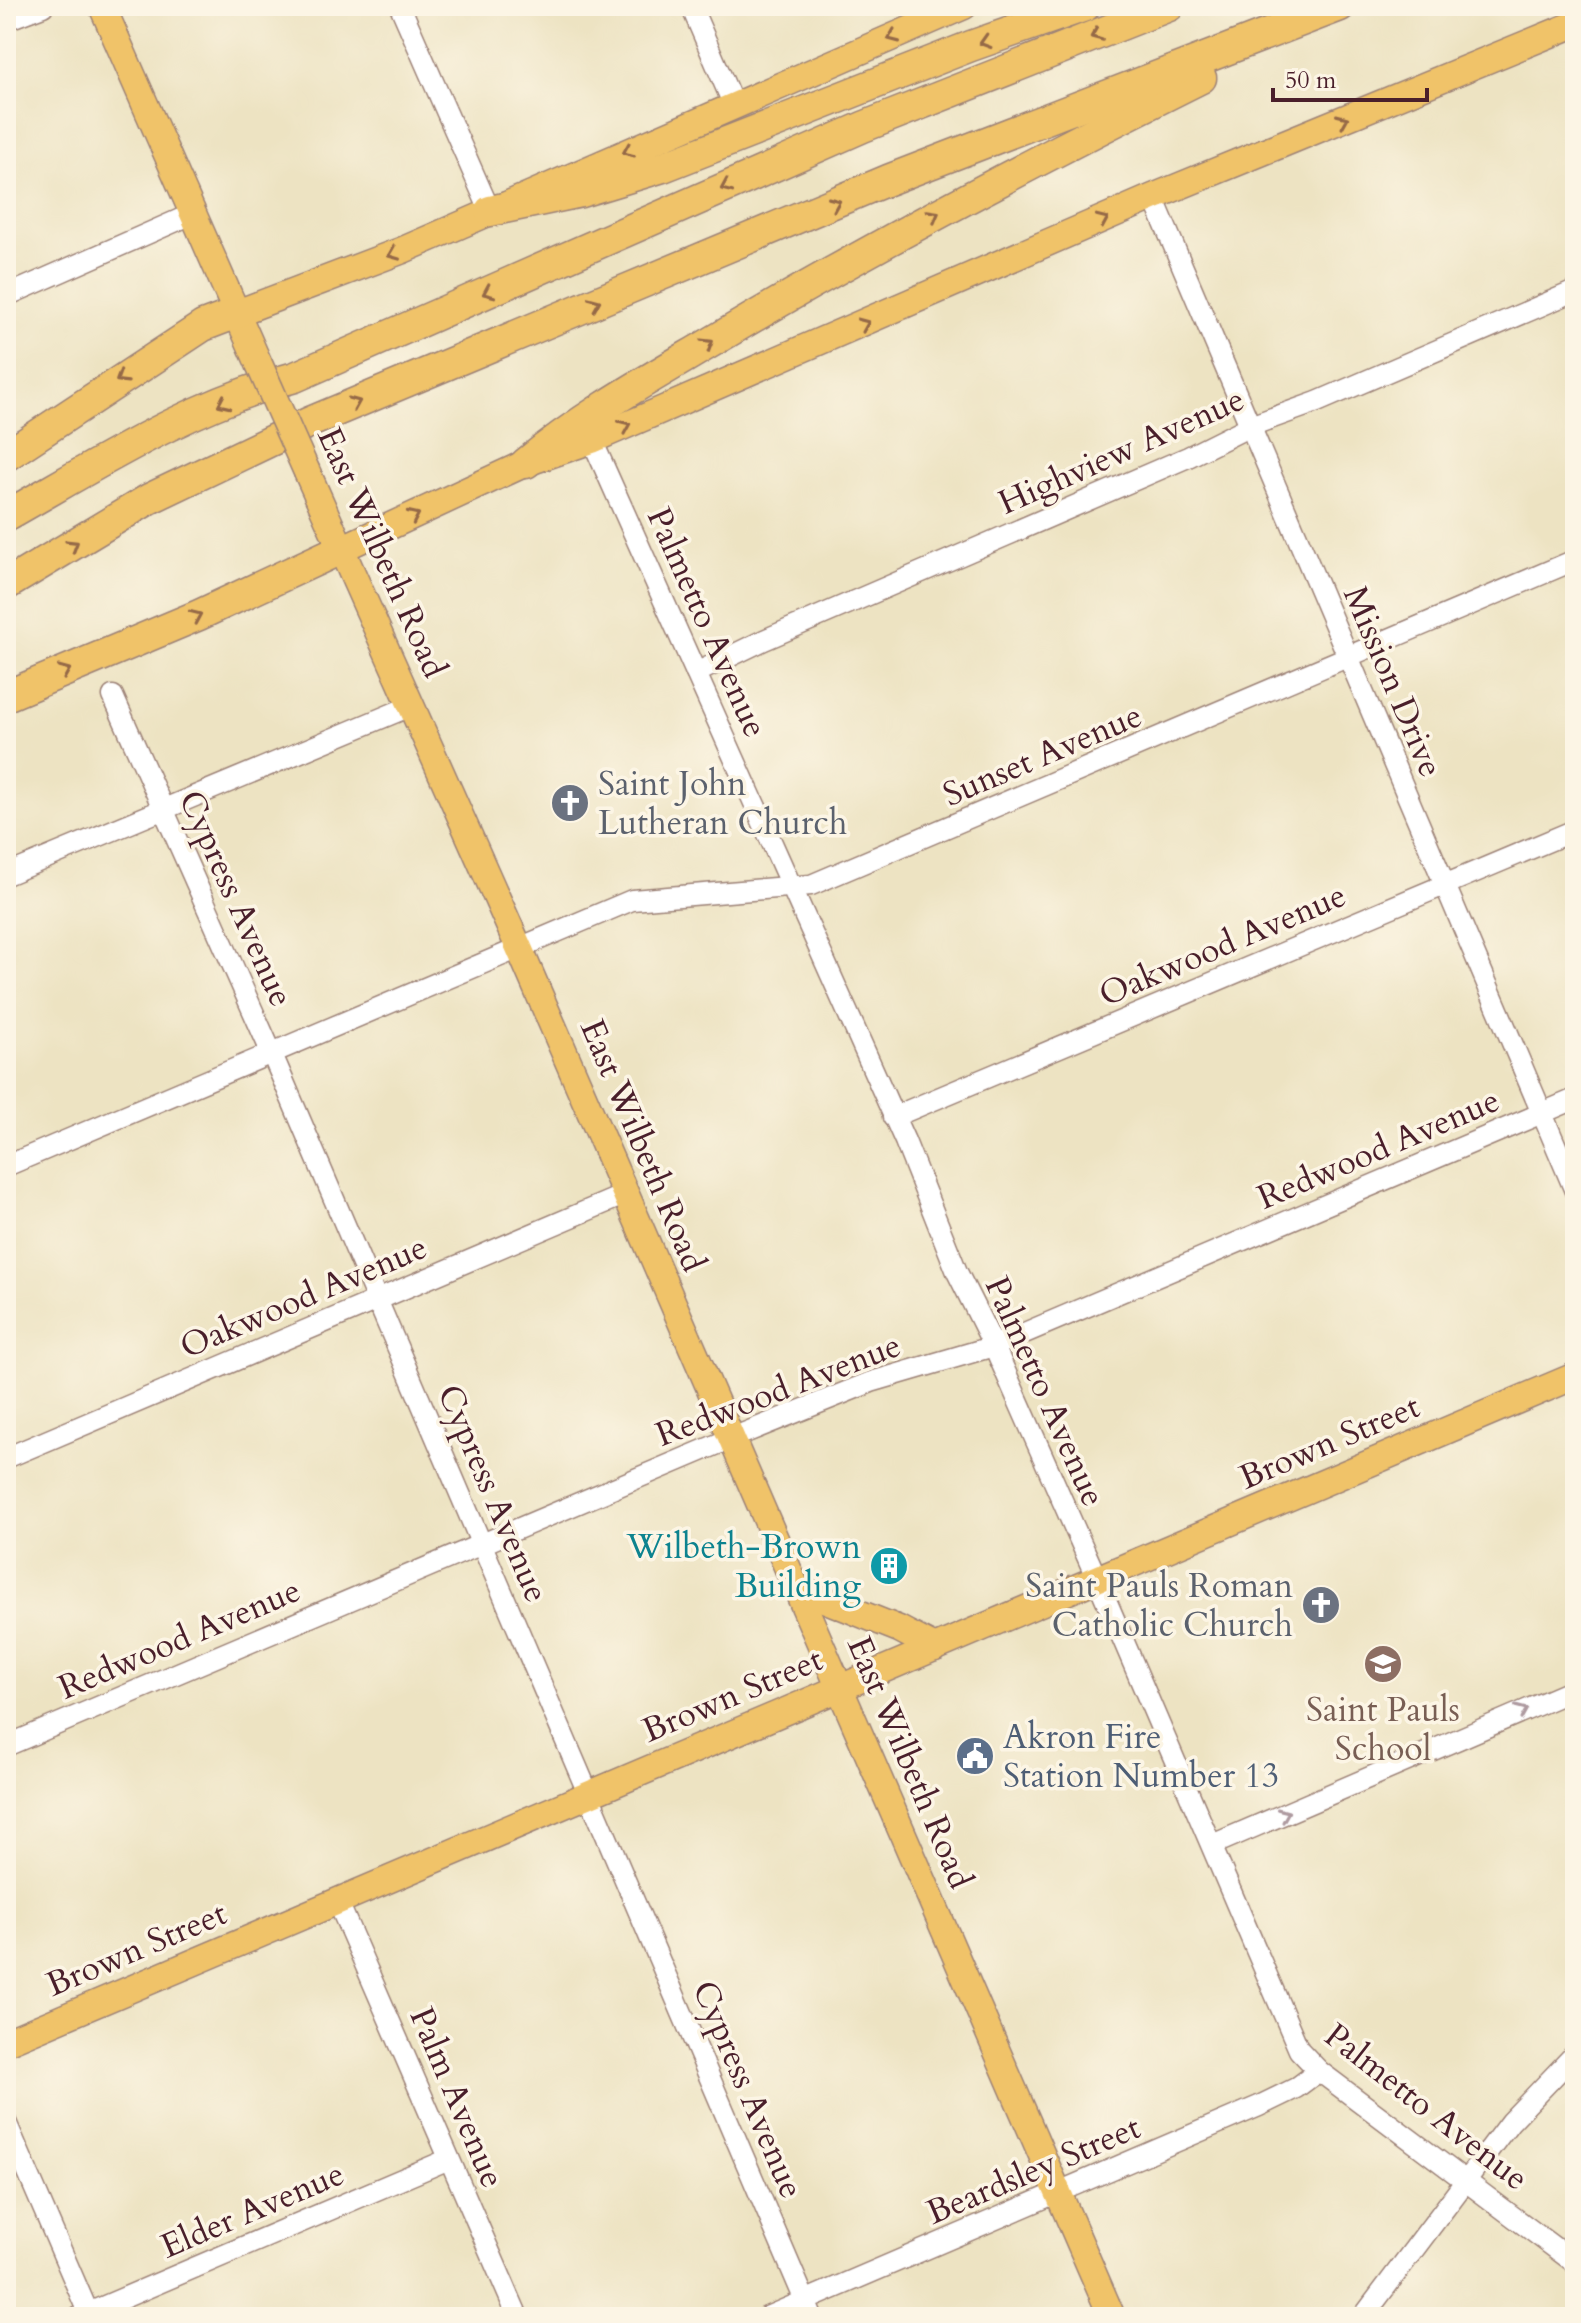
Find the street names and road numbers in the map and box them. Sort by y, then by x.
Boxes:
street label: Highview Avenue [991,376,1252,526]
street label: East Wilbeth Road [306,420,458,685]
street label: Palmetto Avenue [636,500,778,745]
street label: Mission Drive [1332,579,1454,784]
street label: Sunset Avenue [936,692,1149,818]
street label: Cypress Avenue [168,783,304,1014]
street label: Oakwood Avenue [1092,872,1353,1018]
street label: East Wilbeth Road [569,1012,717,1278]
street label: Redwood Avenue [1250,1077,1506,1221]
street label: Oakwood Avenue [173,1224,434,1370]
street label: Palmetto Avenue [974,1269,1116,1514]
street label: Redwood Avenue [649,1322,907,1458]
street label: Cypress Avenue [427,1378,560,1609]
street label: Brown Street [1232,1383,1427,1500]
street label: Redwood Avenue [51,1567,307,1711]
street label: East Wilbeth Road [836,1629,984,1895]
street label: Brown Street [635,1636,830,1753]
street label: Brown Street [39,1890,234,2007]
street label: Cypress Avenue [682,1974,815,2205]
street label: Palm Avenue [398,2000,516,2195]
street label: Palmetto Avenue [1315,2013,1538,2201]
street label: Beardsley Street [919,2104,1148,2236]
street label: Elder Avenue [154,2151,351,2269]

